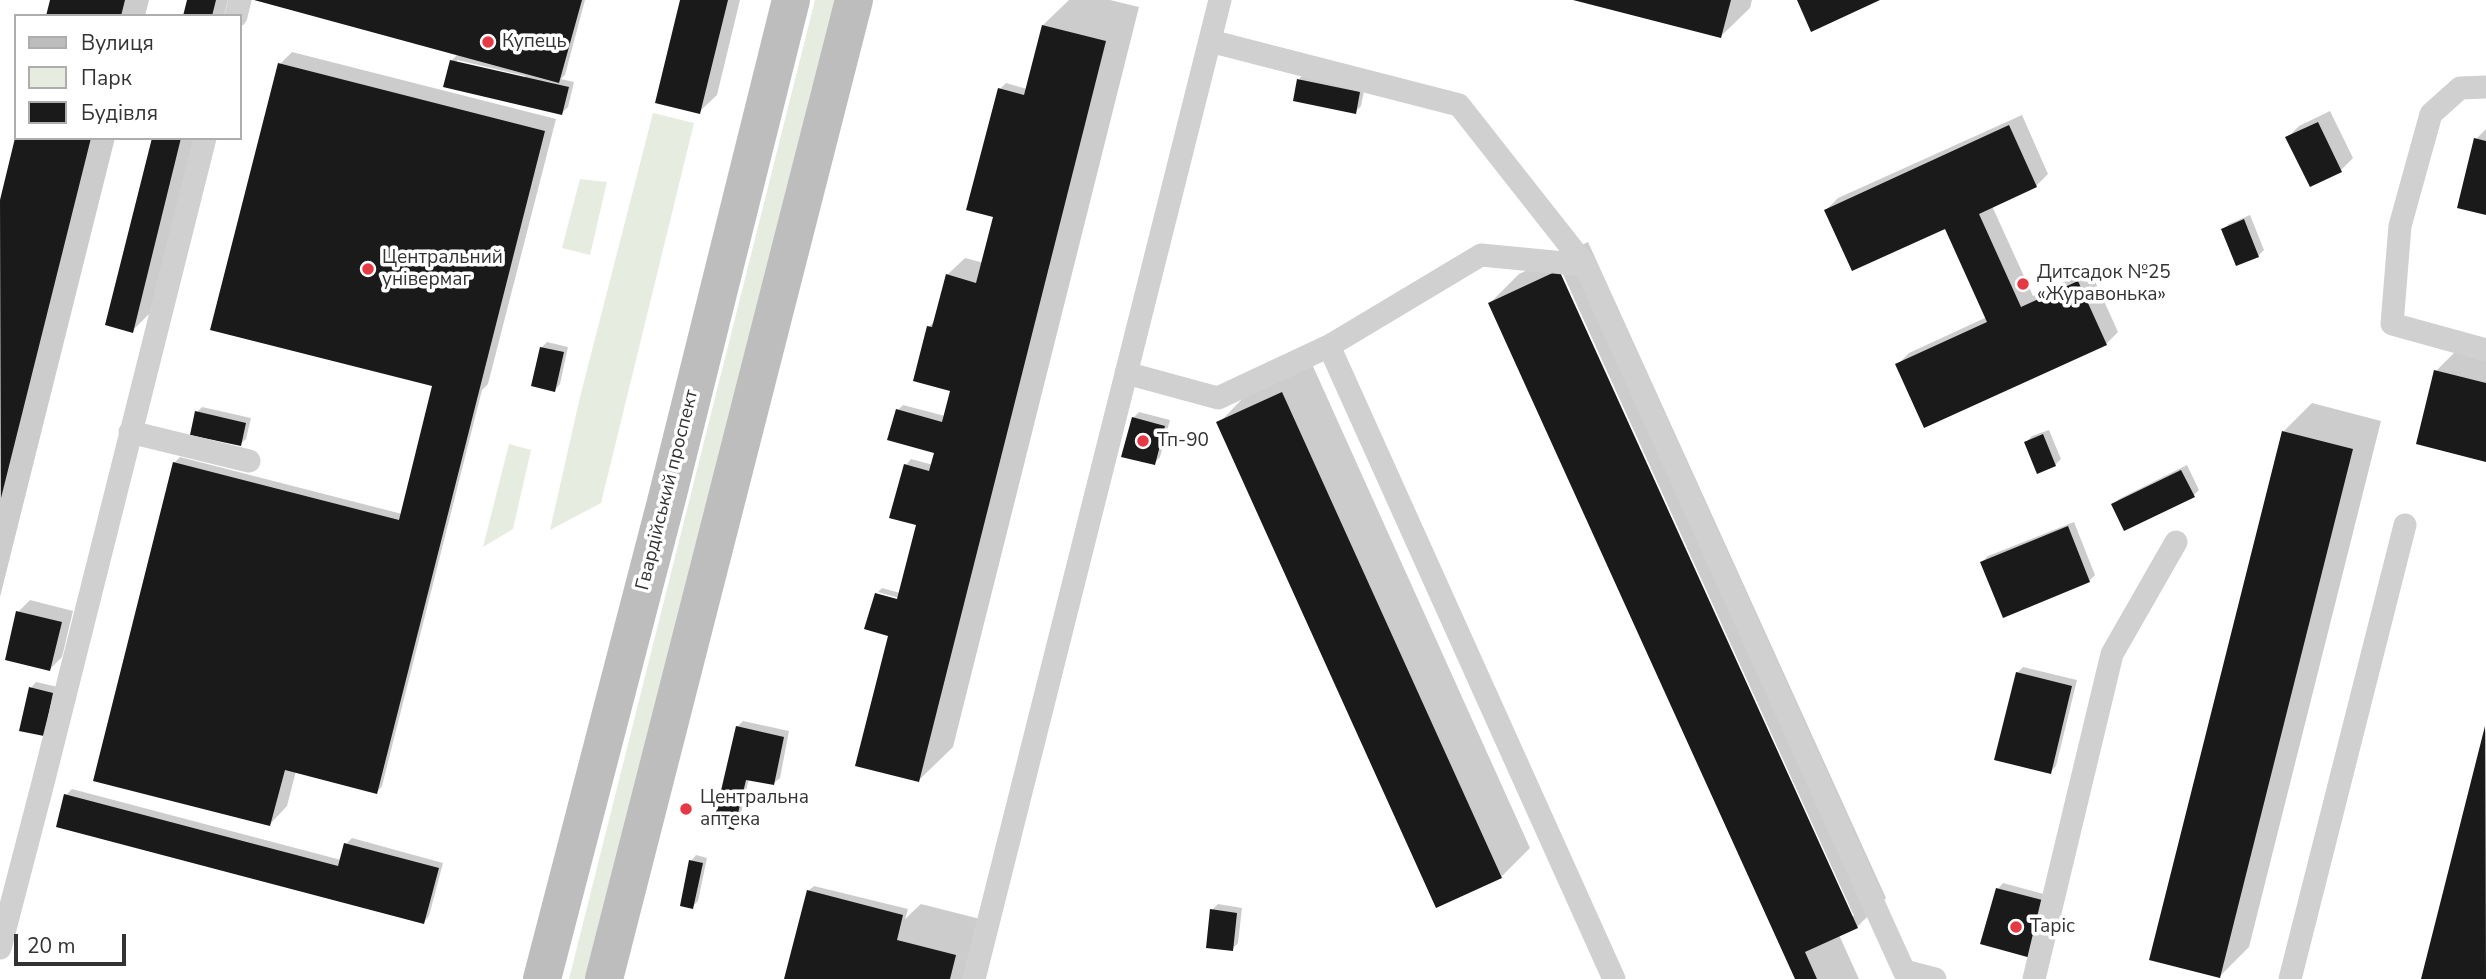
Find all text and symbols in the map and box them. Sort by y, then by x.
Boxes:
legend [14,14,242,140]
text: Вулиця [81,29,154,57]
place label: Купець [502,31,567,53]
marker: Купець [480,34,496,50]
text: Парк [81,64,132,92]
text: Будівля [81,99,158,127]
place label: Центральний універмаг [382,247,503,291]
marker: Центральний універмаг [360,261,376,277]
place label: Дитсадок №25 «Журавонька» [2037,262,2171,306]
marker: Дитсадок №25 «Журавонька» [2015,276,2031,292]
street label: Гвардійський проспект [632,387,704,593]
place label: Тп-90 [1157,430,1209,452]
marker: Тп-90 [1135,433,1151,449]
place label: Центральна аптека [700,787,809,831]
marker: Центральна аптека [678,801,694,817]
place label: Таріс [2030,916,2075,938]
marker: Таріс [2008,919,2024,935]
scale bar [18,920,130,964]
text: 20 m [27,932,76,960]

